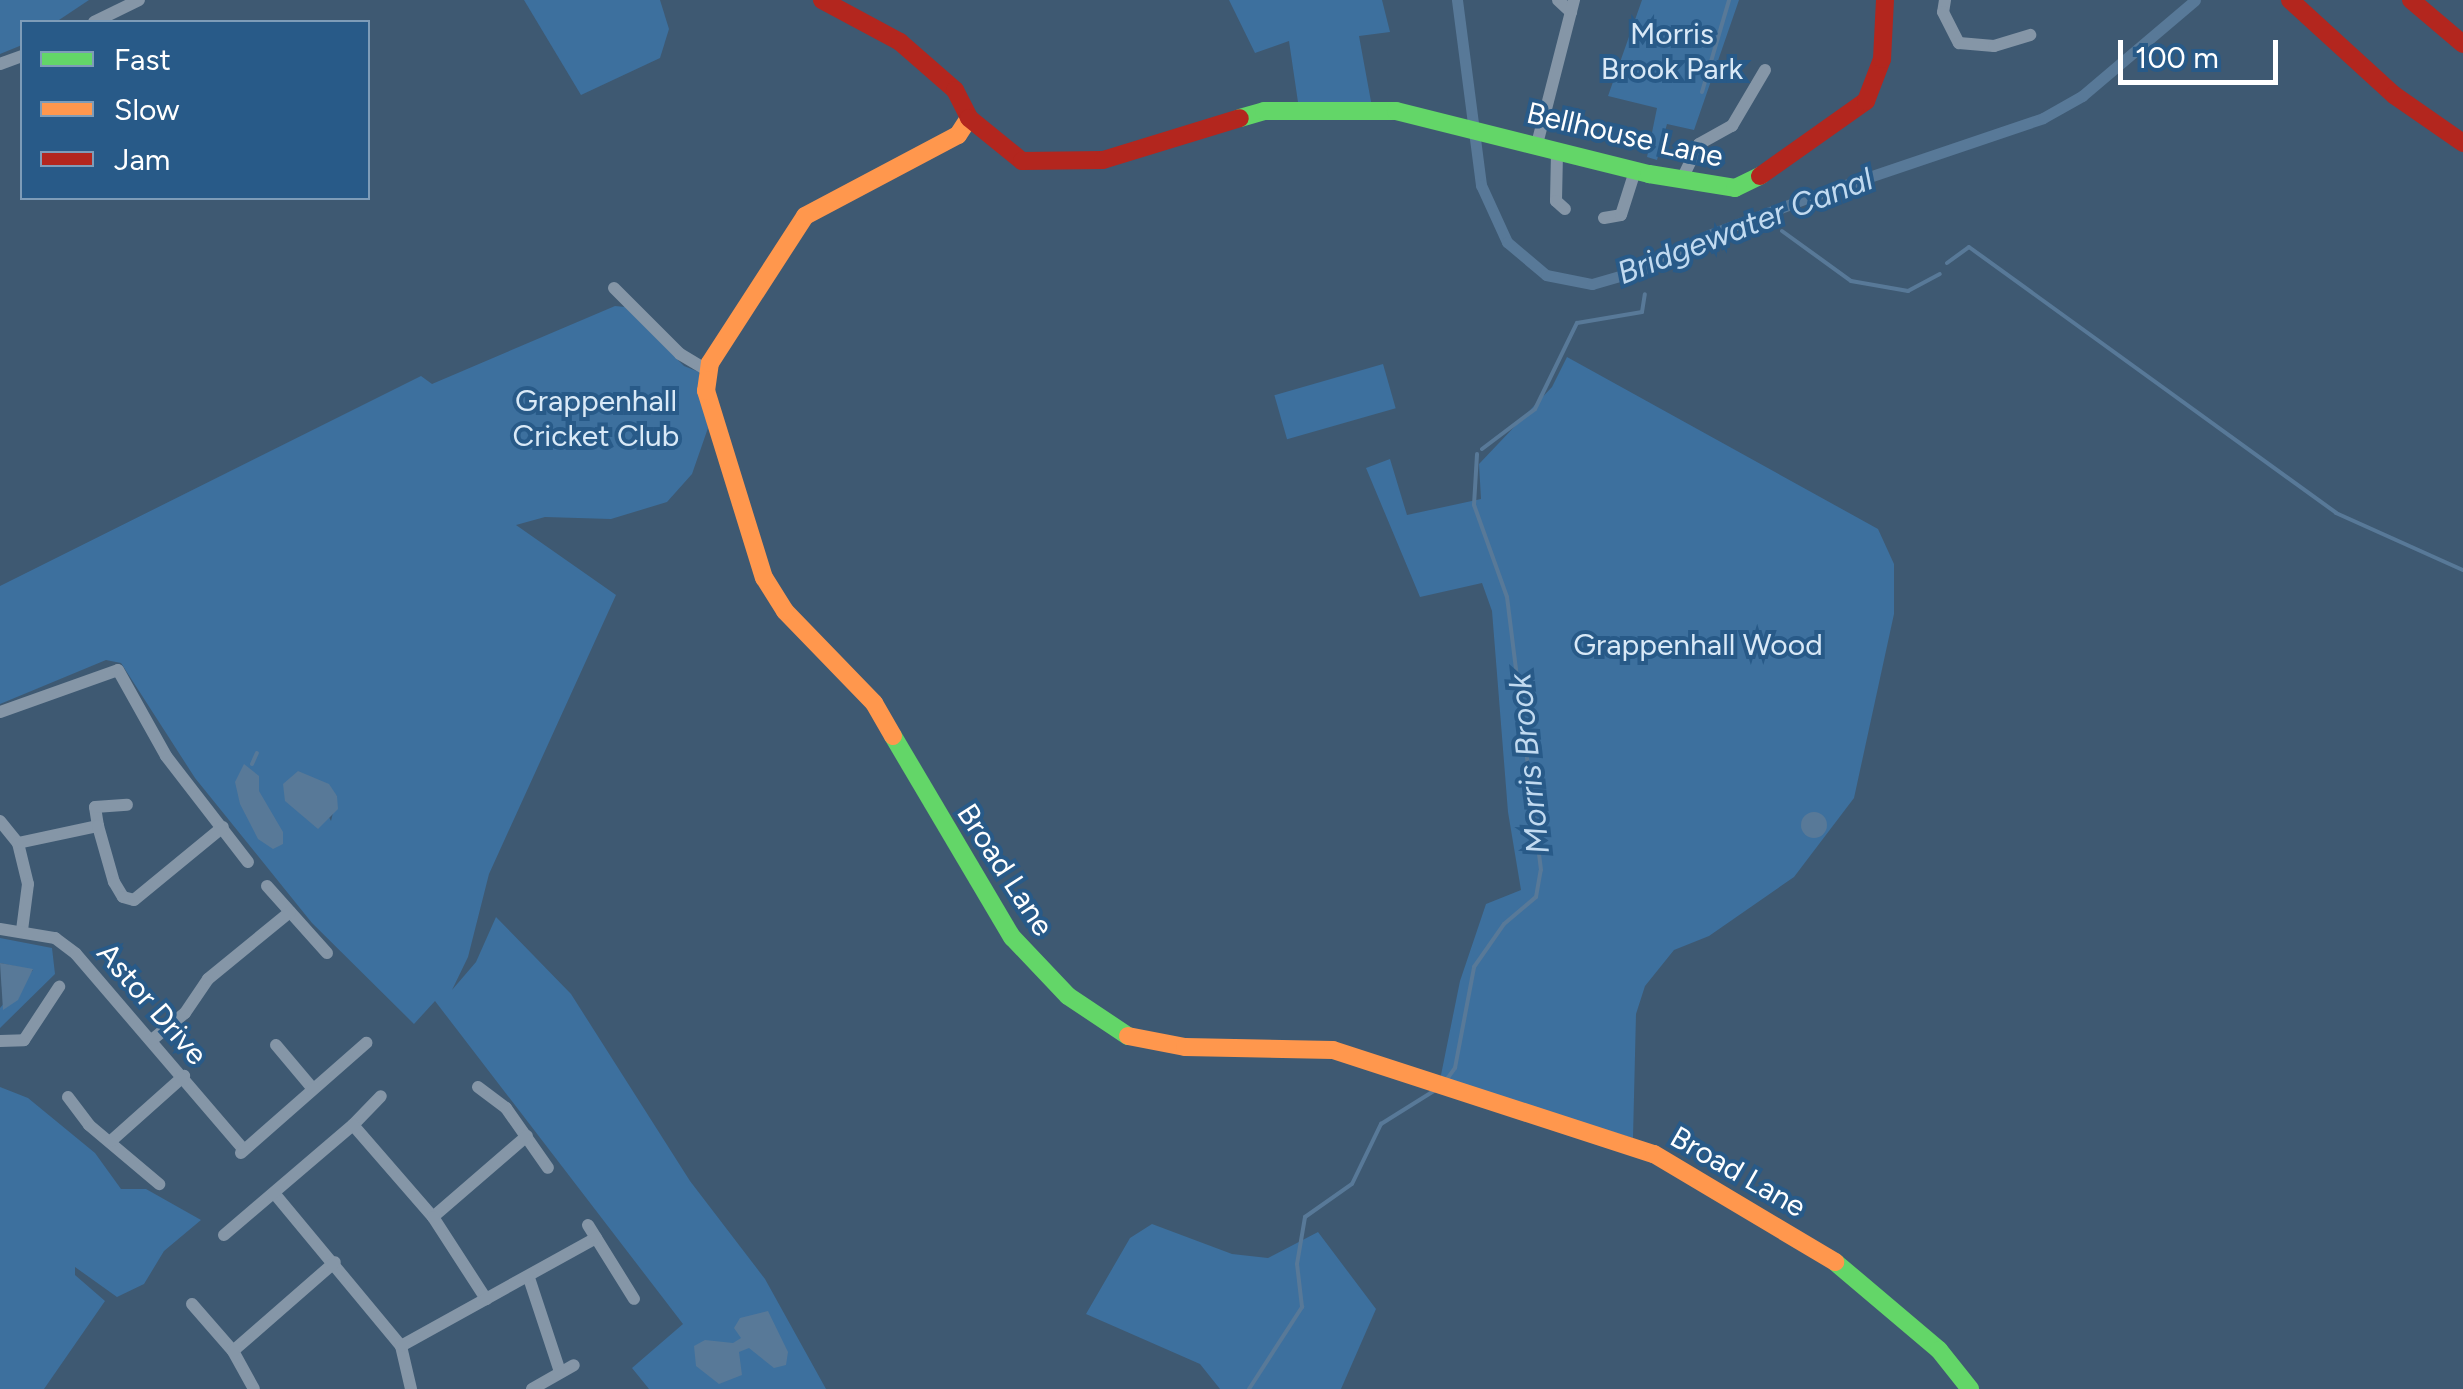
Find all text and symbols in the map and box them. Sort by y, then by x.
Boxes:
park label: Morris Brook Park [1601,16,1743,86]
legend [20,20,370,200]
scale bar [2123,20,2283,82]
text: 100 m [2135,39,2219,76]
text: Fast [114,41,171,78]
text: Slow [114,91,180,128]
street label: Bellhouse Lane [1523,95,1727,175]
text: Jam [114,141,170,178]
water label: Bridgewater Canal [1612,160,1878,292]
park label: Grappenhall Cricket Club [513,383,679,454]
park label: Grappenhall Wood [1573,627,1823,663]
water label: Morris Brook [1500,672,1558,856]
street label: Broad Lane [949,797,1061,943]
street label: Astor Drive [89,936,215,1072]
street label: Broad Lane [1664,1119,1812,1225]

